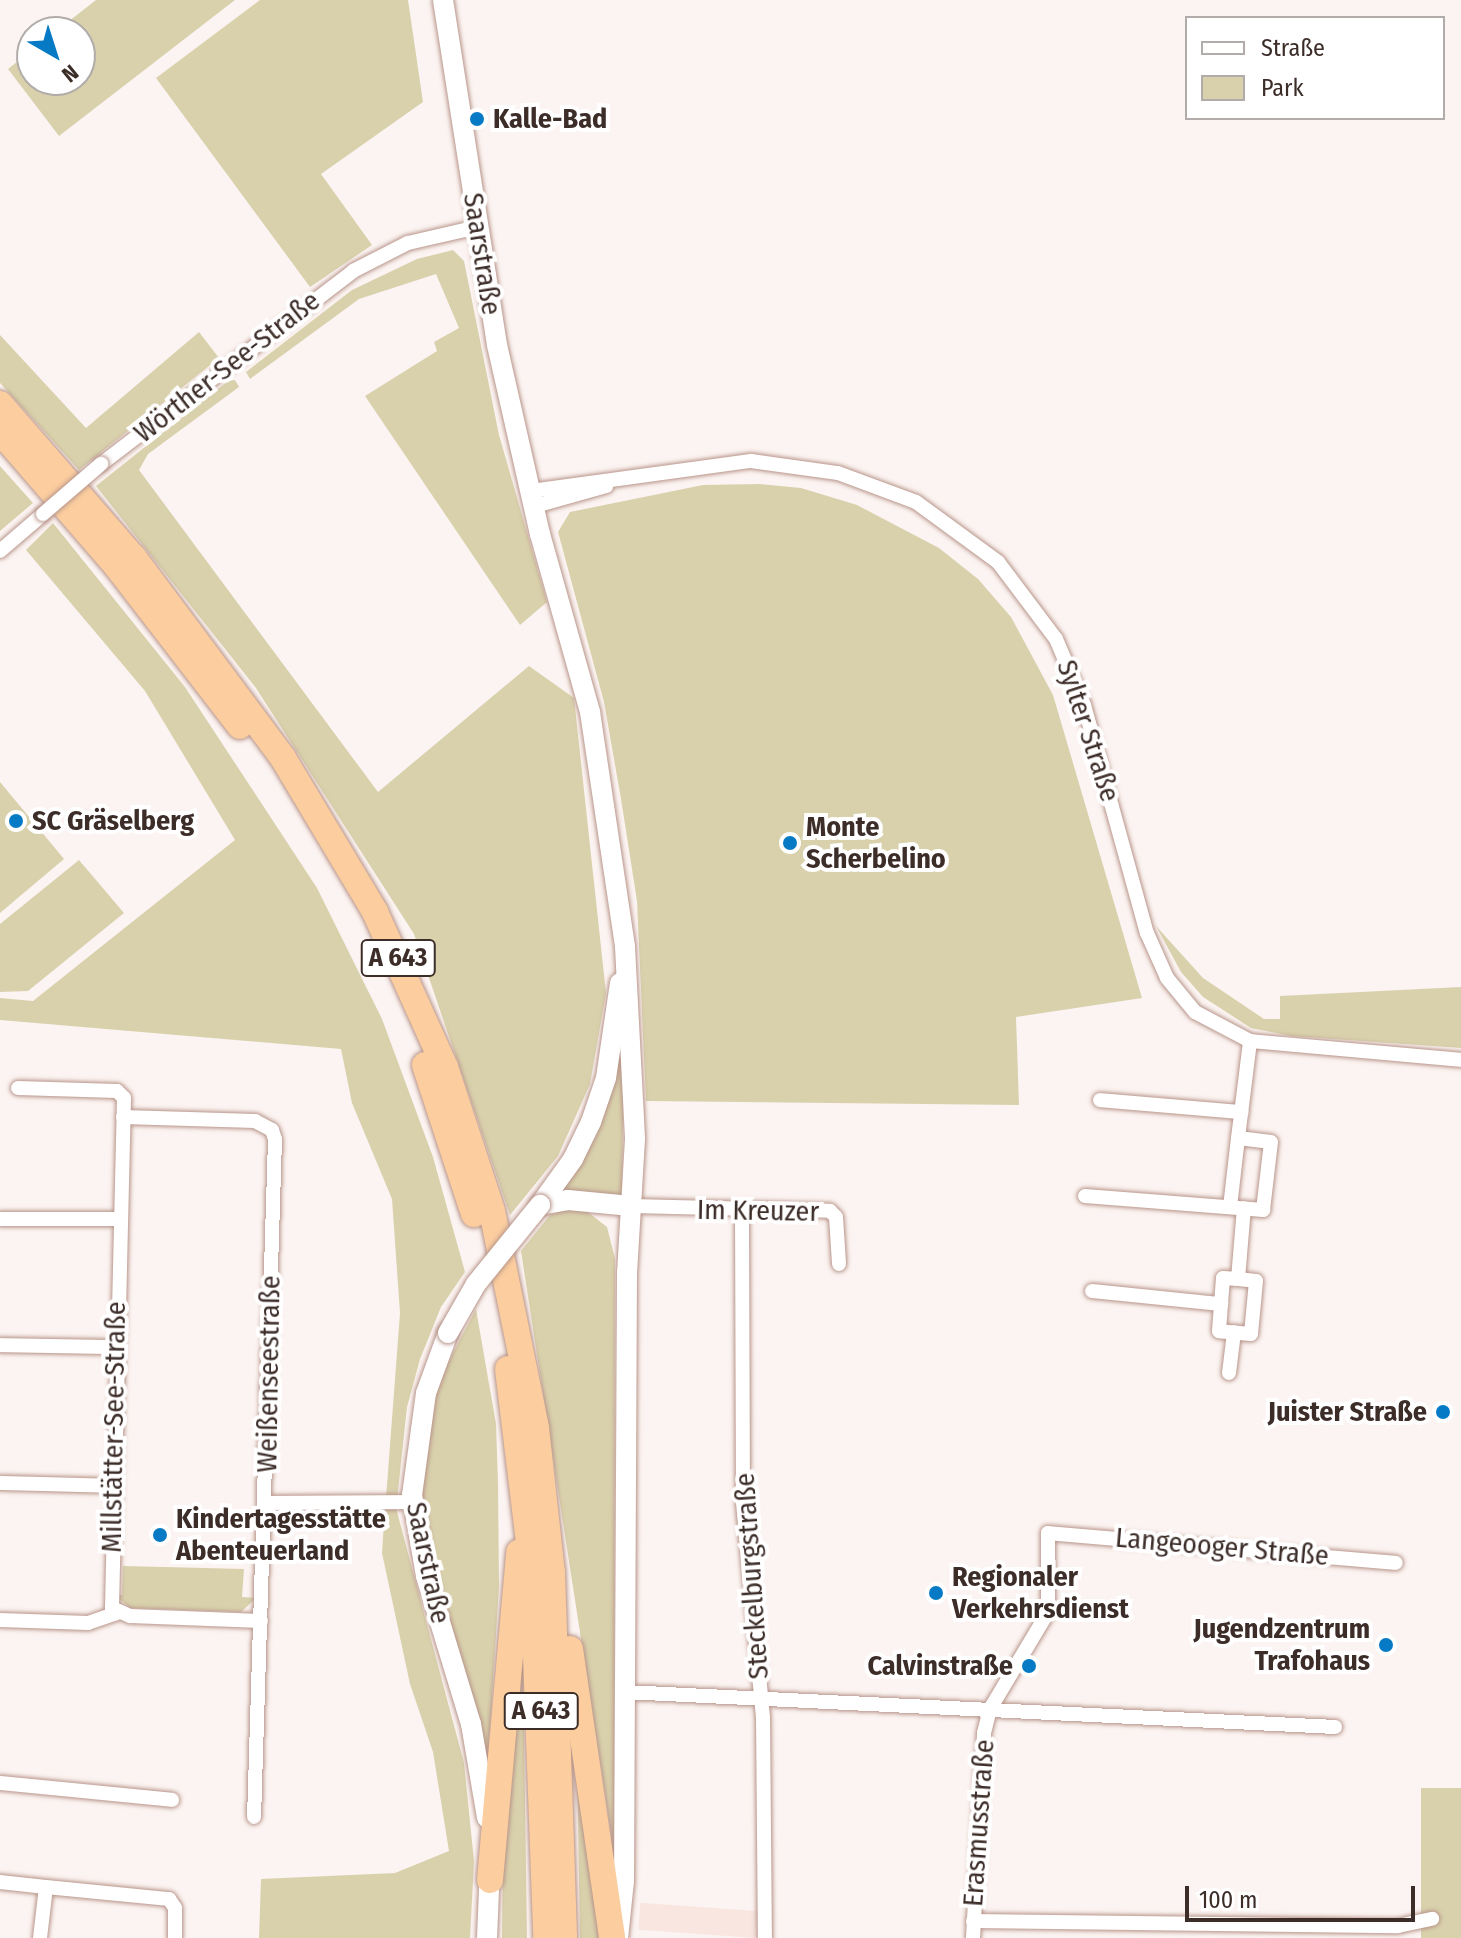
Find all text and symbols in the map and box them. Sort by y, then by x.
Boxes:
north arrow [16,16,96,96]
legend [1185,16,1445,120]
text: Straße [1261,34,1325,62]
text: N [57,59,84,88]
text: Park [1261,74,1304,102]
place label: Kalle-Bad [493,102,607,136]
marker: Kalle-Bad [468,110,486,128]
street label: Saarstraße [456,191,508,317]
street label: Wörther-See-Straße [128,284,326,450]
street label: Sylter Straße [1049,656,1127,806]
place label: SC Gräselberg [32,804,194,838]
place label: Monte Scherbelino [806,810,946,876]
marker: SC Gräselberg [7,812,25,830]
marker: Monte Scherbelino [781,834,799,852]
road number: A 643 [360,936,436,980]
street label: Im Kreuzer [697,1193,819,1229]
street label: Weißenseestraße [250,1275,288,1473]
street label: Millstätter-See-Straße [95,1301,133,1553]
place label: Juister Straße [1268,1395,1427,1429]
marker: Juister Straße [1434,1403,1452,1421]
street label: Steckelburgstraße [728,1472,776,1680]
street label: Saarstraße [399,1499,457,1627]
place label: Kindertagesstätte Abenteuerland [176,1502,386,1568]
street label: Langeooger Straße [1114,1521,1330,1573]
marker: Kindertagesstätte Abenteuerland [151,1526,169,1544]
place label: Regionaler Verkehrsdienst [952,1560,1129,1626]
marker: Regionaler Verkehrsdienst [927,1584,945,1602]
place label: Jugendzentrum Trafohaus [1194,1612,1370,1678]
marker: Jugendzentrum Trafohaus [1377,1636,1395,1654]
place label: Calvinstraße [867,1649,1013,1683]
marker: Calvinstraße [1020,1657,1038,1675]
road number: A 643 [503,1689,579,1733]
street label: Erasmusstraße [956,1738,1002,1908]
scale bar [1189,1870,1419,1920]
text: 100 m [1199,1886,1257,1914]

